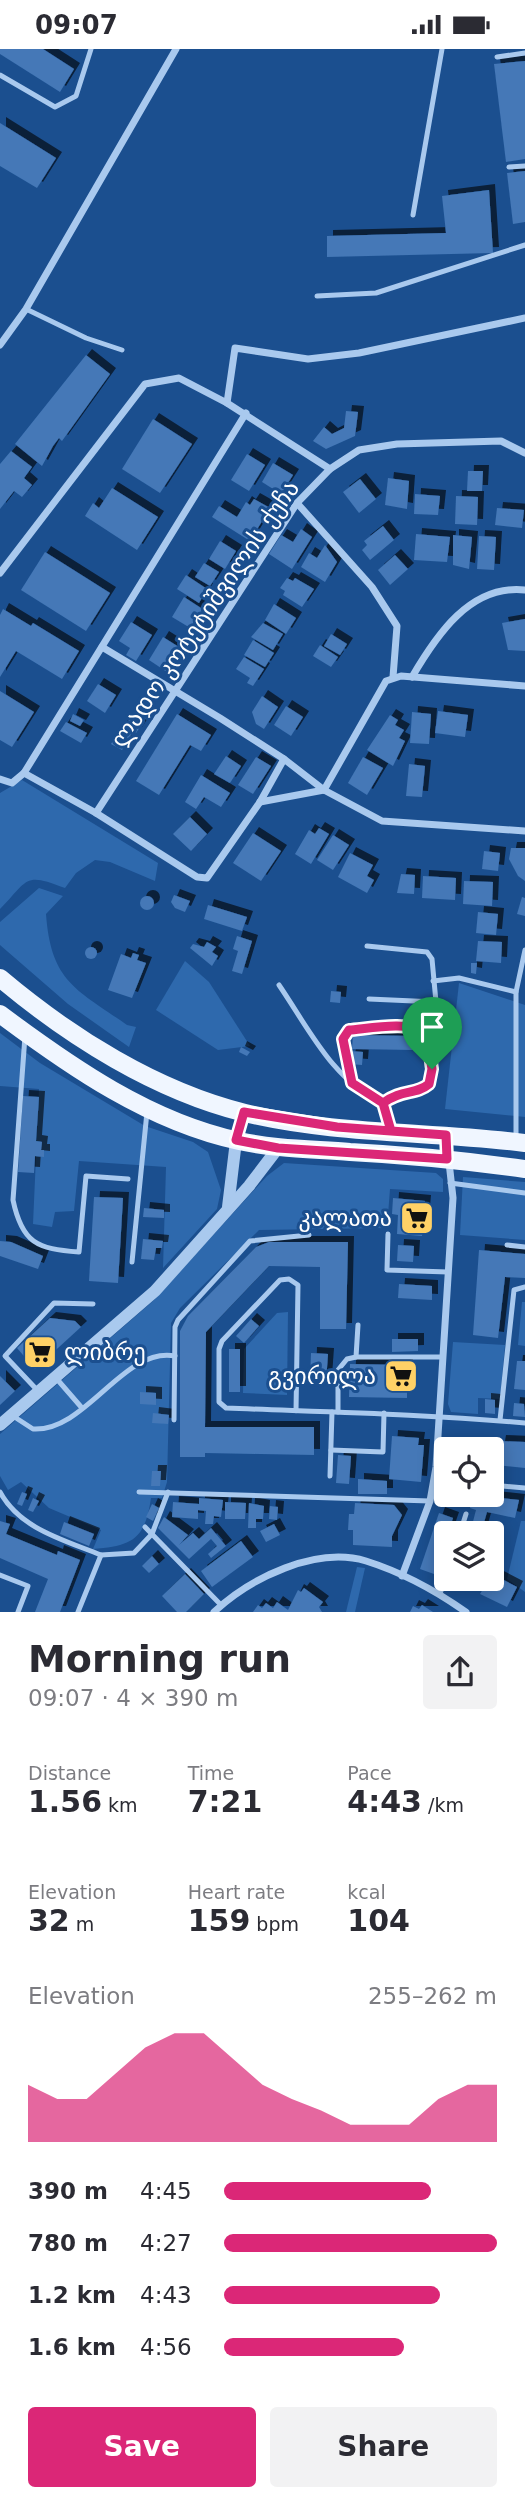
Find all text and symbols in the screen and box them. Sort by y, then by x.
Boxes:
text: 09:07 [35,10,118,40]
street label: ლადო კოტეტიშვილის ქუჩა [105,475,305,753]
pin [402,997,462,1069]
icon: arrive [413,1008,451,1046]
supermarket icon: კალათა [398,1199,436,1237]
place label: კალათა [298,1204,392,1232]
supermarket icon: ლიბრე [21,1333,59,1371]
place label: ლიბრე [64,1338,146,1366]
supermarket icon: გვირილა [382,1357,420,1395]
place label: გვირილა [268,1362,376,1390]
map controls [434,1437,504,1591]
button: locate [434,1437,504,1507]
button: layers [434,1521,504,1591]
button: share [423,1635,497,1709]
text: Morning run [28,1637,291,1681]
text: 09:07 · 4 × 390 m [28,1685,238,1711]
text: Distance [28,1762,111,1784]
text: Time [188,1762,234,1784]
text: Pace [347,1762,392,1784]
text: 1.56 [28,1784,102,1819]
text: 7:21 [188,1784,262,1819]
text: 4:43 [347,1784,422,1819]
text: km [102,1794,138,1816]
text: /km [422,1794,464,1816]
text: Elevation [28,1881,116,1903]
text: Heart rate [188,1881,285,1903]
text: kcal [347,1881,386,1903]
text: 32 [28,1903,70,1938]
text: 159 [188,1903,250,1938]
text: 104 [347,1903,410,1938]
text: m [70,1913,94,1935]
text: bpm [250,1913,299,1935]
text: Elevation [28,1983,135,2009]
text: 255–262 m [368,1983,497,2009]
text: 390 m [28,2178,108,2204]
text: 4:45 [140,2178,192,2204]
text: 780 m [28,2230,108,2256]
text: 4:27 [140,2230,192,2256]
text: 1.2 km [28,2282,116,2308]
text: 4:43 [140,2282,192,2308]
text: 1.6 km [28,2334,116,2360]
text: 4:56 [140,2334,192,2360]
button: Save [28,2407,256,2487]
button: Share [270,2407,497,2487]

